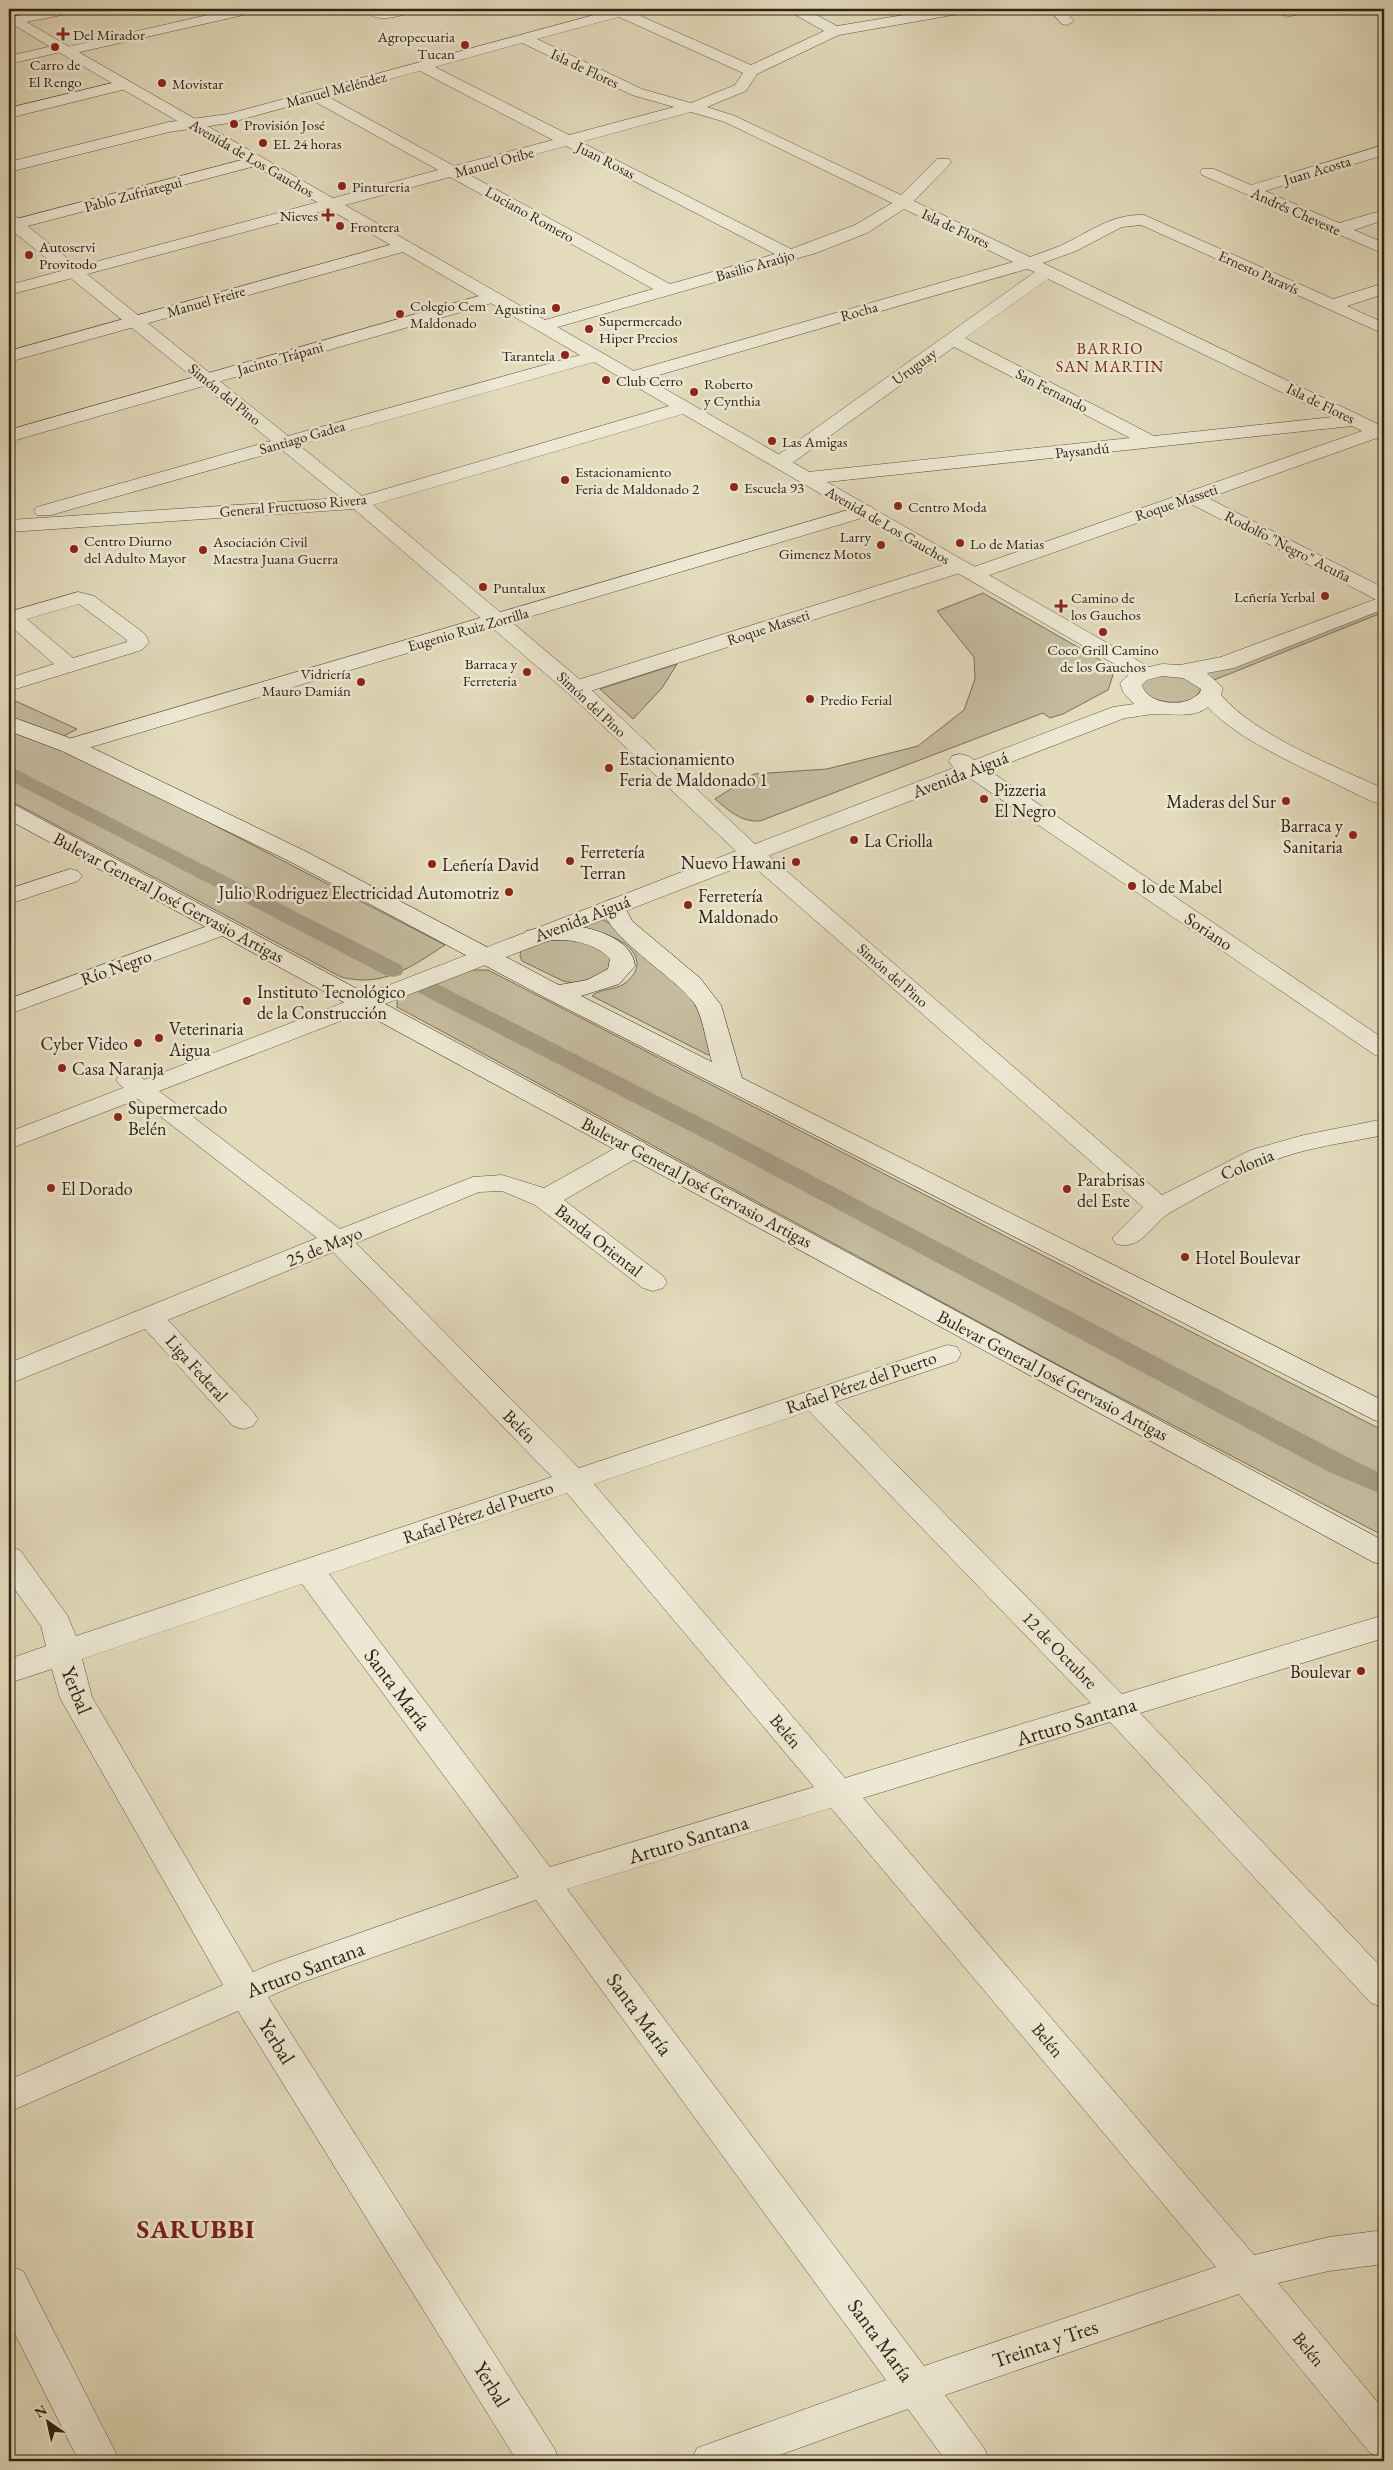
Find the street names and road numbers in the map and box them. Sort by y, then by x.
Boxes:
street label: Isla de Flores [548,44,622,92]
street label: Manuel Meléndez [284,66,389,112]
street label: Avenida de Los Gauchos [185,114,318,202]
street label: Juan Rosas [572,136,639,183]
street label: Manuel Oribe [452,142,536,182]
street label: Juan Acosta [1279,151,1353,190]
street label: Pablo Zufriategui [82,172,184,216]
street label: Luciano Romero [482,182,578,246]
street label: Andrés Cheveste [1247,182,1344,239]
street label: Isla de Flores [919,204,993,252]
street label: Basilio Araújo [713,245,797,285]
street label: Ernesto Paravís [1216,246,1303,298]
street label: Manuel Freire [165,281,247,321]
street label: Rocha [838,297,880,325]
street label: Jacinto Trápani [233,337,325,380]
street label: Uruguay [888,343,940,389]
street label: Simón del Pino [185,359,265,429]
street label: San Fernando [1013,364,1091,416]
street label: Isla de Flores [1284,378,1358,428]
street label: Santiago Gadea [257,416,347,458]
street label: Paysandú [1054,438,1110,462]
street label: Roque Masseti [1132,479,1220,525]
street label: Avenida de Los Gauchos [821,481,954,569]
street label: General Fructuoso Rivera [219,489,367,521]
street label: Rodolfo "Negro" Acuña [1222,506,1354,586]
street label: Eugenio Ruiz Zorrilla [405,603,531,655]
street label: Roque Masseti [724,605,812,649]
street label: Simón del Pino [553,667,631,741]
street label: Avenida Aiguá [908,745,1012,803]
street label: Bulevar General José Gervasio Artigas [50,826,288,968]
street label: Avenida Aiguá [530,889,634,947]
street label: Soriano [1180,907,1238,955]
street label: Simón del Pino [854,939,932,1011]
street label: Río Negro [77,944,155,990]
street label: Bulevar General José Gervasio Artigas [578,1111,816,1253]
street label: Colonia [1217,1143,1278,1185]
street label: Banda Oriental [551,1199,647,1281]
street label: 25 de Mayo [283,1220,365,1272]
street label: Bulevar General José Gervasio Artigas [934,1304,1172,1446]
street label: Liga Federal [161,1330,233,1406]
street label: Rafael Pérez del Puerto [783,1345,939,1419]
street label: Belén [498,1404,542,1448]
street label: Rafael Pérez del Puerto [400,1475,556,1549]
street label: 12 de Octubre [1017,1606,1103,1694]
street label: Santa María [358,1643,438,1736]
street label: Yerbal [55,1662,99,1718]
street label: Arturo Santana [1012,1690,1140,1752]
street label: Belén [765,1709,807,1753]
street label: Arturo Santana [624,1808,752,1870]
street label: Arturo Santana [241,1934,369,2004]
street label: Santa María [601,1967,679,2061]
street label: Yerbal [253,2013,301,2069]
street label: Belén [1027,2018,1069,2062]
street label: Santa María [842,2293,920,2387]
street label: Treinta y Tres [989,2312,1102,2374]
street label: Belén [1288,2327,1330,2371]
street label: Yerbal [468,2356,516,2412]

